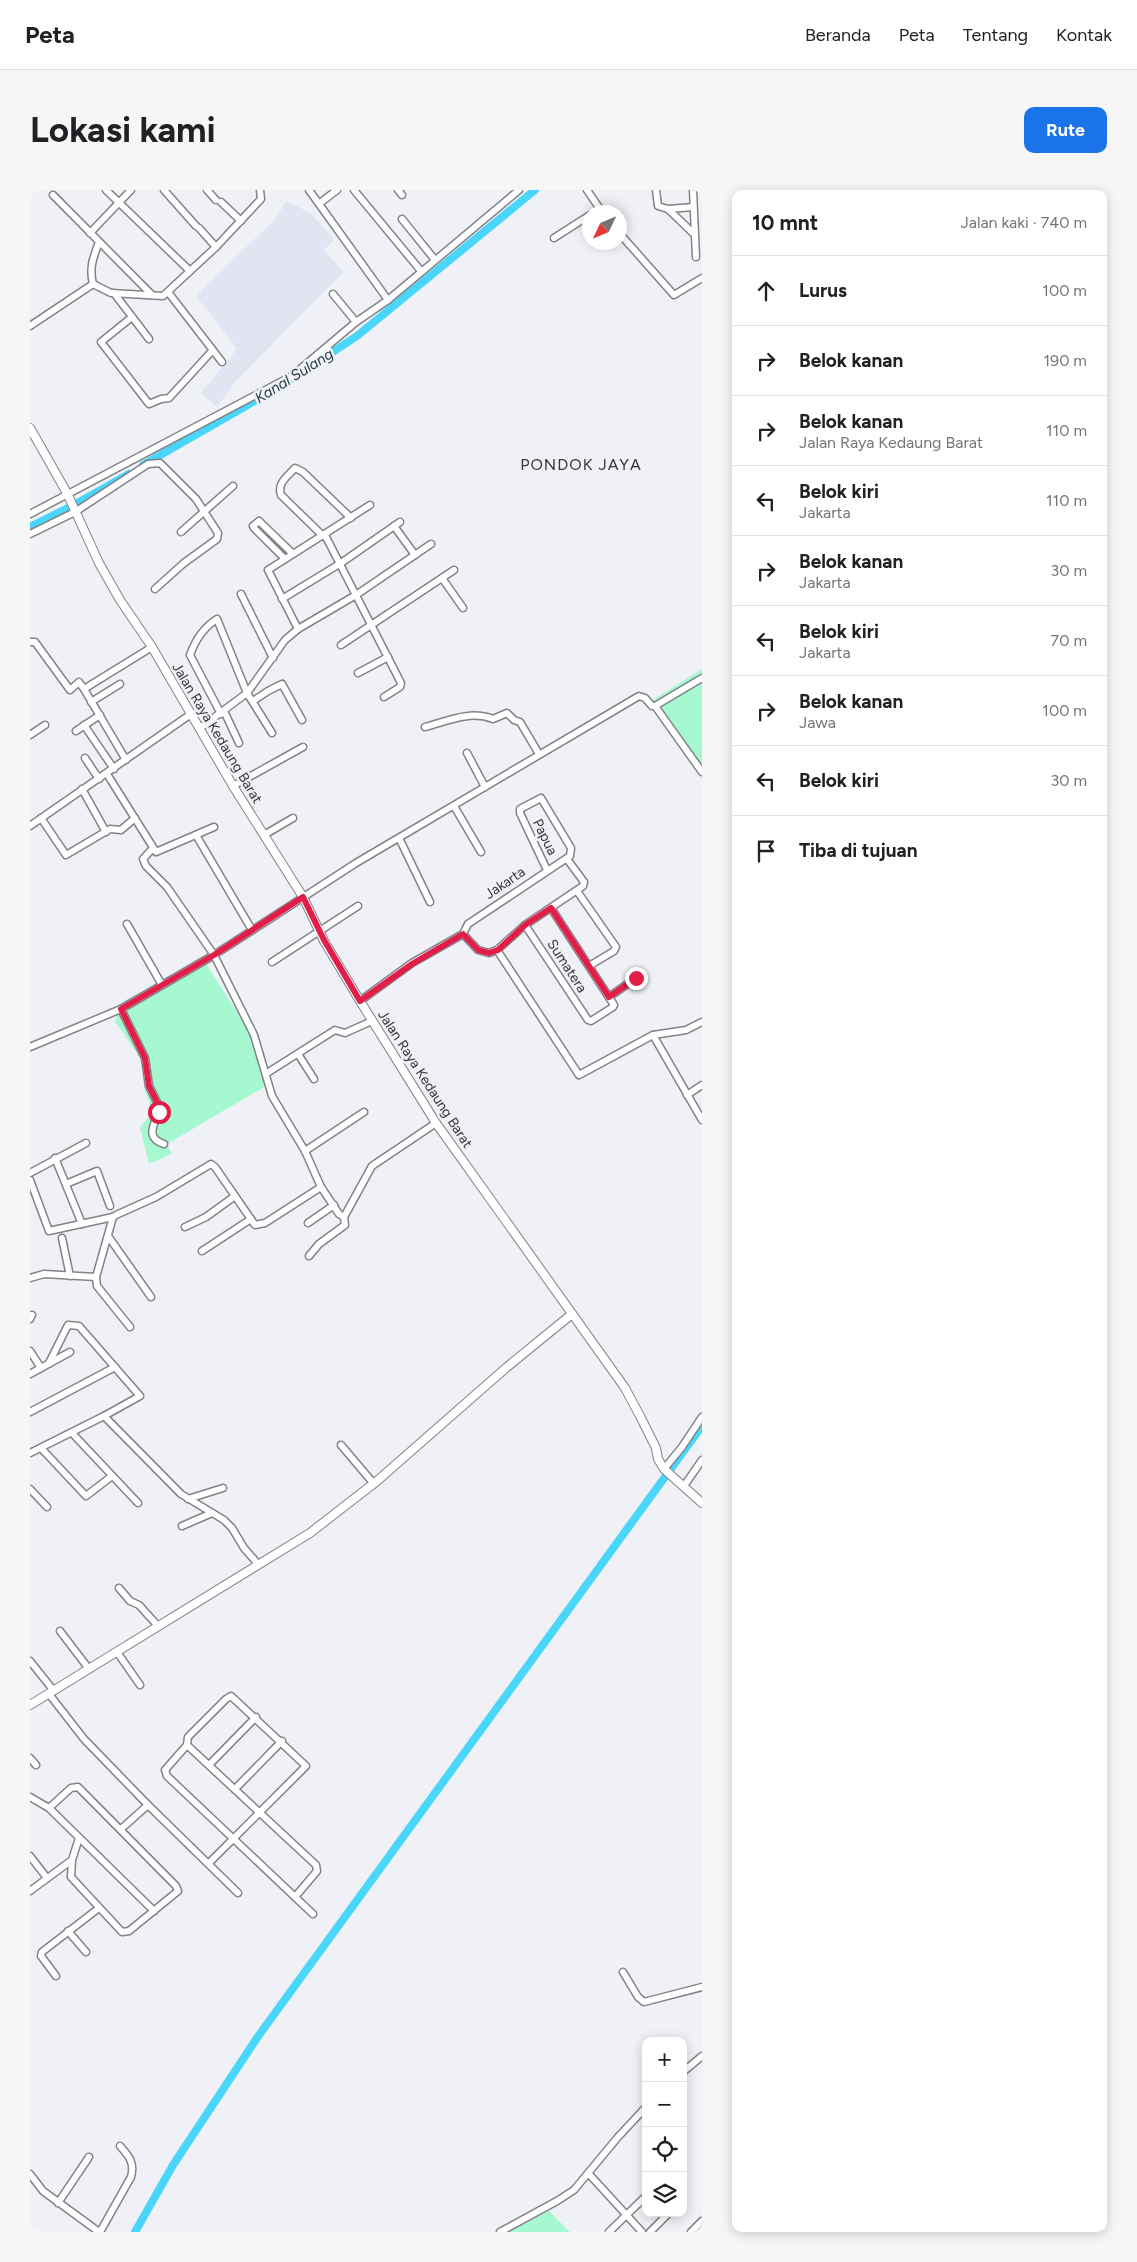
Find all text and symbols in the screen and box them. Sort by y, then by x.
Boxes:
text: Peta [25,20,75,49]
text: Beranda [805,24,871,46]
text: Peta [899,24,935,46]
text: Tentang [963,24,1028,46]
text: Kontak [1056,24,1112,46]
button: Rute [1024,107,1107,153]
text: Lokasi kami [30,109,216,151]
north arrow [582,205,627,250]
text: 10 mnt [752,210,818,235]
text: Jalan kaki · 740 m [961,213,1087,232]
icon: ahead [752,277,780,305]
text: Lurus [799,279,847,302]
text: 100 m [1042,281,1087,300]
water label: Kanal Sulang [252,345,337,407]
icon: right [752,347,780,375]
text: Belok kanan [799,349,903,372]
text: 190 m [1044,351,1087,370]
text: Belok kanan [799,410,903,433]
icon: right [752,417,780,445]
text: 110 m [1046,421,1087,440]
text: Jalan Raya Kedaung Barat [799,433,983,452]
district label: PONDOK JAYA [520,455,642,474]
text: Belok kiri [799,480,879,503]
icon: left [752,487,780,515]
text: 110 m [1046,491,1087,510]
text: Jakarta [799,503,851,522]
text: Belok kanan [799,550,903,573]
icon: right [752,557,780,585]
text: 30 m [1050,561,1087,580]
text: Jakarta [799,573,851,592]
text: Belok kiri [799,620,879,643]
icon: left [752,627,780,655]
text: 70 m [1051,631,1087,650]
text: Jakarta [799,643,851,662]
street label: Jalan Raya Kedaung Barat [168,660,266,806]
text: Belok kanan [799,690,903,713]
icon: right [752,697,780,725]
text: 100 m [1042,701,1087,720]
text: Jawa [799,713,836,732]
icon: left [752,767,780,795]
text: Belok kiri [799,769,879,792]
text: 30 m [1050,771,1087,790]
street label: Papua [529,816,561,858]
icon: arrive [752,837,780,865]
text: Tiba di tujuan [799,839,918,862]
street label: Jakarta [481,863,529,903]
street label: Sumatera [543,936,591,996]
route end [625,967,648,990]
street label: Jalan Raya Kedaung Barat [374,1007,476,1151]
route start [148,1101,171,1124]
map controls [642,2037,687,2217]
button: + [642,2037,687,2082]
button: − [642,2082,687,2127]
button: locate [642,2127,687,2172]
button: layers [642,2172,687,2217]

